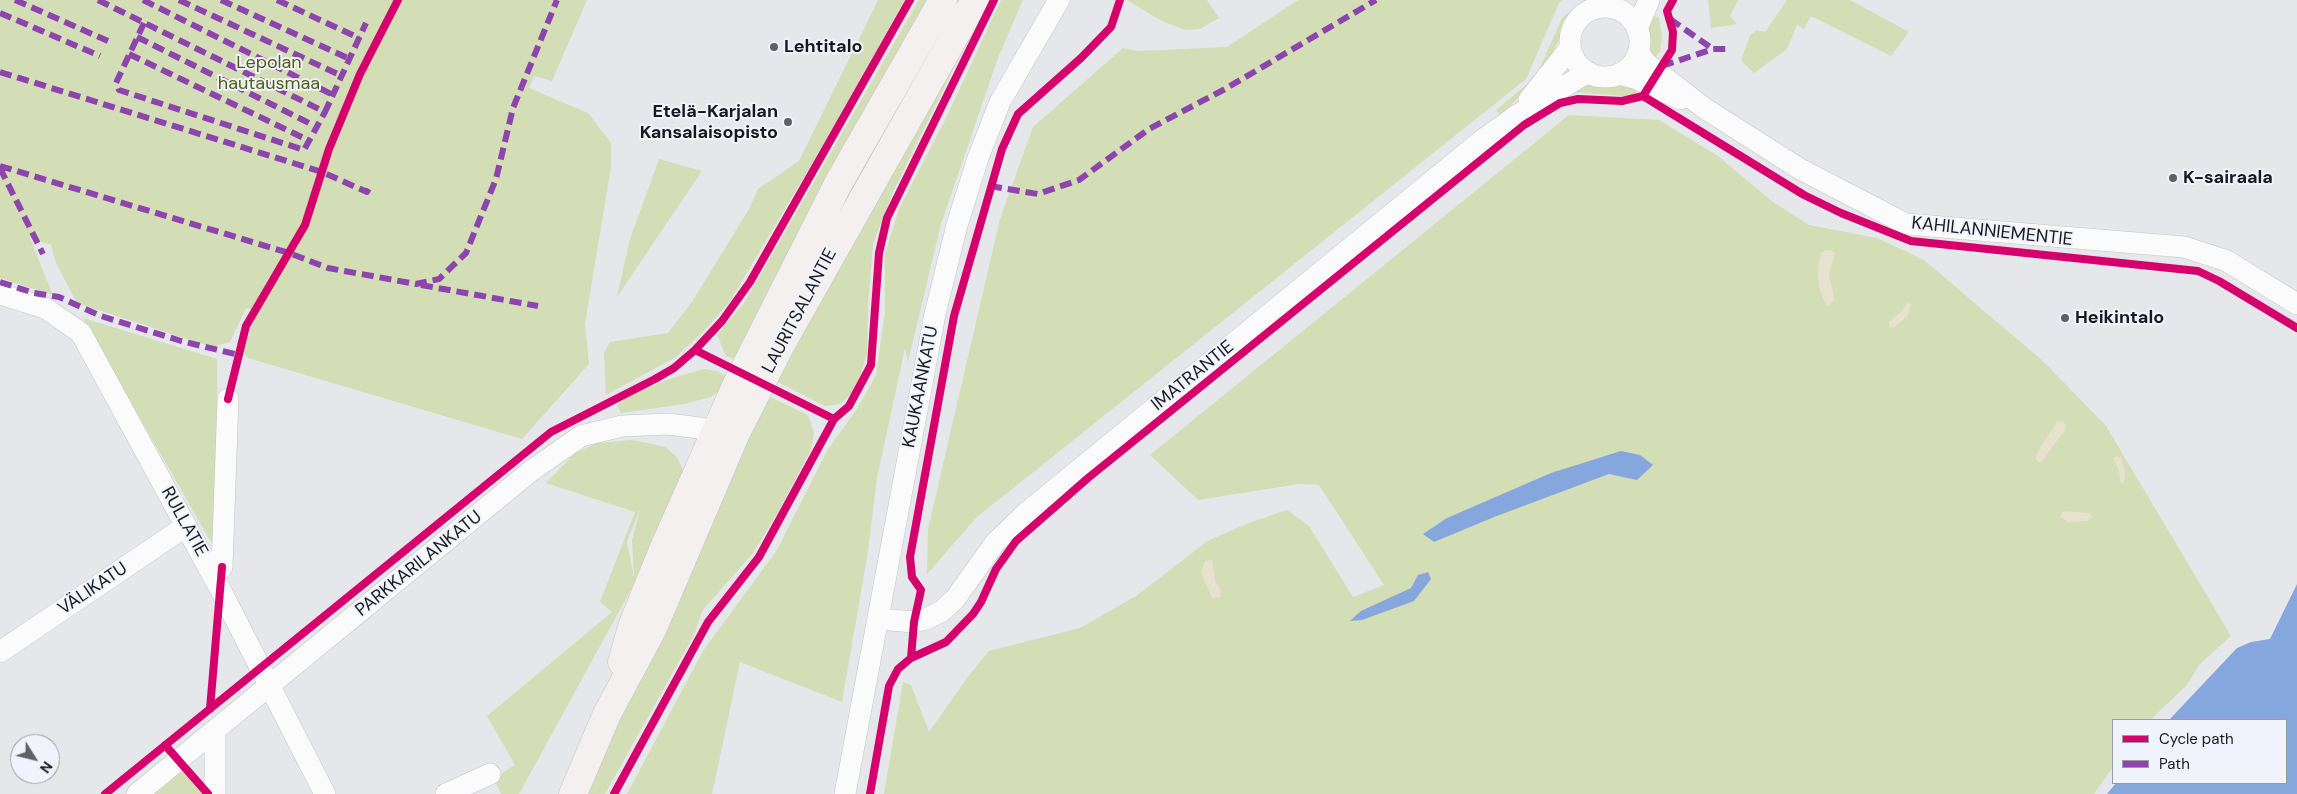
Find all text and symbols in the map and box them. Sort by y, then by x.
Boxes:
place label: Lehtitalo [784,36,862,58]
marker: Lehtitalo [768,41,780,53]
park label: Lepolan hautausmaa [218,52,320,94]
place label: Etelä-Karjalan Kansalaisopisto [640,101,778,144]
marker: Etelä-Karjalan Kansalaisopisto [782,116,794,128]
place label: K-sairaala [2183,167,2273,189]
marker: K-sairaala [2167,172,2179,184]
street label: KAHILANNIEMENTIE [1910,213,2074,251]
street label: LAURITSALANTIE [758,245,842,377]
place label: Heikintalo [2075,307,2164,329]
marker: Heikintalo [2059,312,2071,324]
street label: KAUKAANKATU [899,324,943,450]
street label: IMATRANTIE [1148,336,1238,416]
street label: RULLATIE [156,483,212,561]
street label: PARKKARILANKATU [352,506,486,622]
street label: VÄLIKATU [54,558,132,620]
legend [2112,719,2287,784]
text: Cycle path [2159,729,2234,749]
north arrow [10,734,60,784]
text: Path [2159,754,2190,774]
text: N [36,758,57,777]

